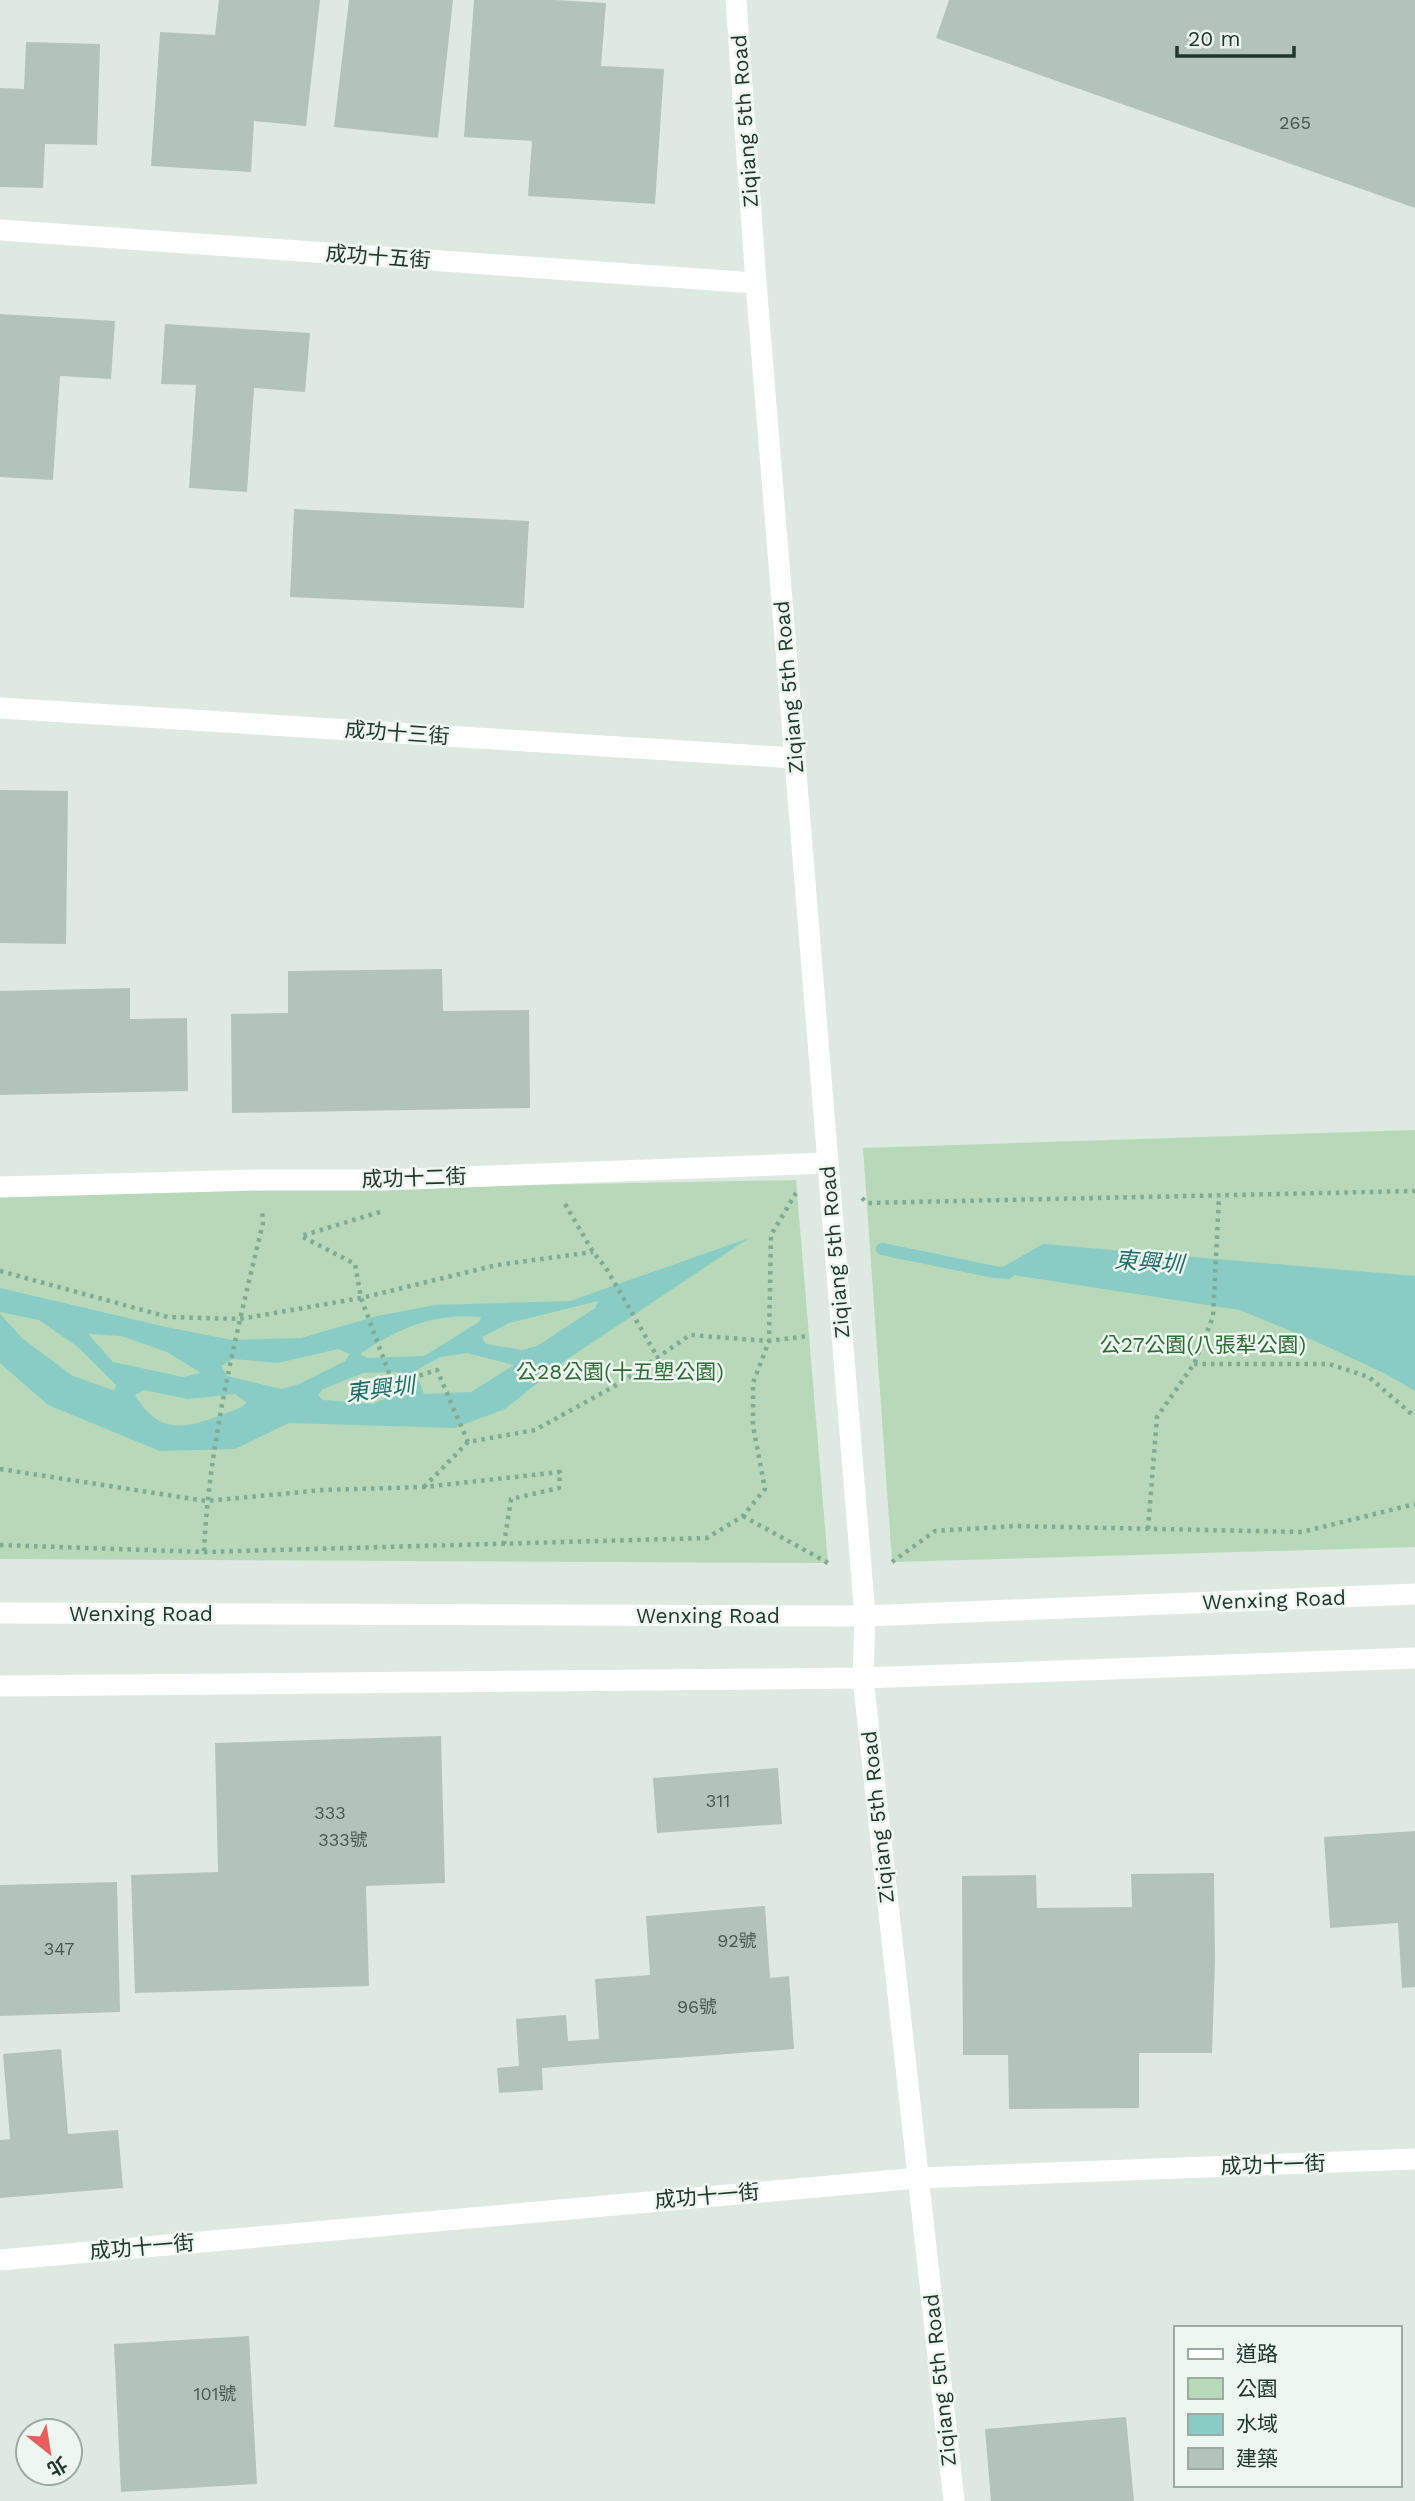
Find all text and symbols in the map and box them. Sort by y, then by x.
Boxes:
scale bar [1177,14,1294,58]
text: 20 m [1188,26,1240,51]
street label: Ziqiang 5th Road [726,34,763,208]
house number: 265 [1279,112,1311,133]
street label: 成功十五街 [325,240,431,273]
street label: Ziqiang 5th Road [769,600,809,774]
street label: 成功十三街 [344,716,450,749]
street label: 成功十二街 [361,1163,467,1192]
street label: Ziqiang 5th Road [815,1165,855,1339]
water label: 東興圳 [1114,1247,1187,1279]
park label: 公27公園(八張犁公園) [1100,1332,1306,1357]
park label: 公28公園(十五塱公園) [516,1359,724,1384]
water label: 東興圳 [344,1372,419,1407]
street label: Wenxing Road [1202,1584,1346,1615]
street label: Wenxing Road [69,1601,213,1626]
street label: Wenxing Road [636,1603,780,1628]
street label: Ziqiang 5th Road [856,1730,899,1905]
house number: 311 [706,1790,730,1811]
house number: 333 [314,1802,346,1823]
house number: 333號 [318,1829,368,1850]
house number: 92號 [717,1930,757,1951]
house number: 347 [44,1938,74,1959]
house number: 96號 [677,1996,717,2017]
street label: 成功十一街 [1220,2150,1326,2179]
street label: 成功十一街 [654,2178,760,2213]
street label: 成功十一街 [89,2229,195,2264]
street label: Ziqiang 5th Road [918,2293,961,2468]
legend [1174,2326,1401,2487]
text: 道路 [1236,2341,1278,2366]
text: 公園 [1236,2376,1278,2401]
house number: 101號 [193,2383,237,2404]
text: 水域 [1236,2411,1278,2436]
north arrow [14,2417,84,2487]
text: 建築 [1236,2446,1278,2471]
text: 北 [43,2452,71,2481]

